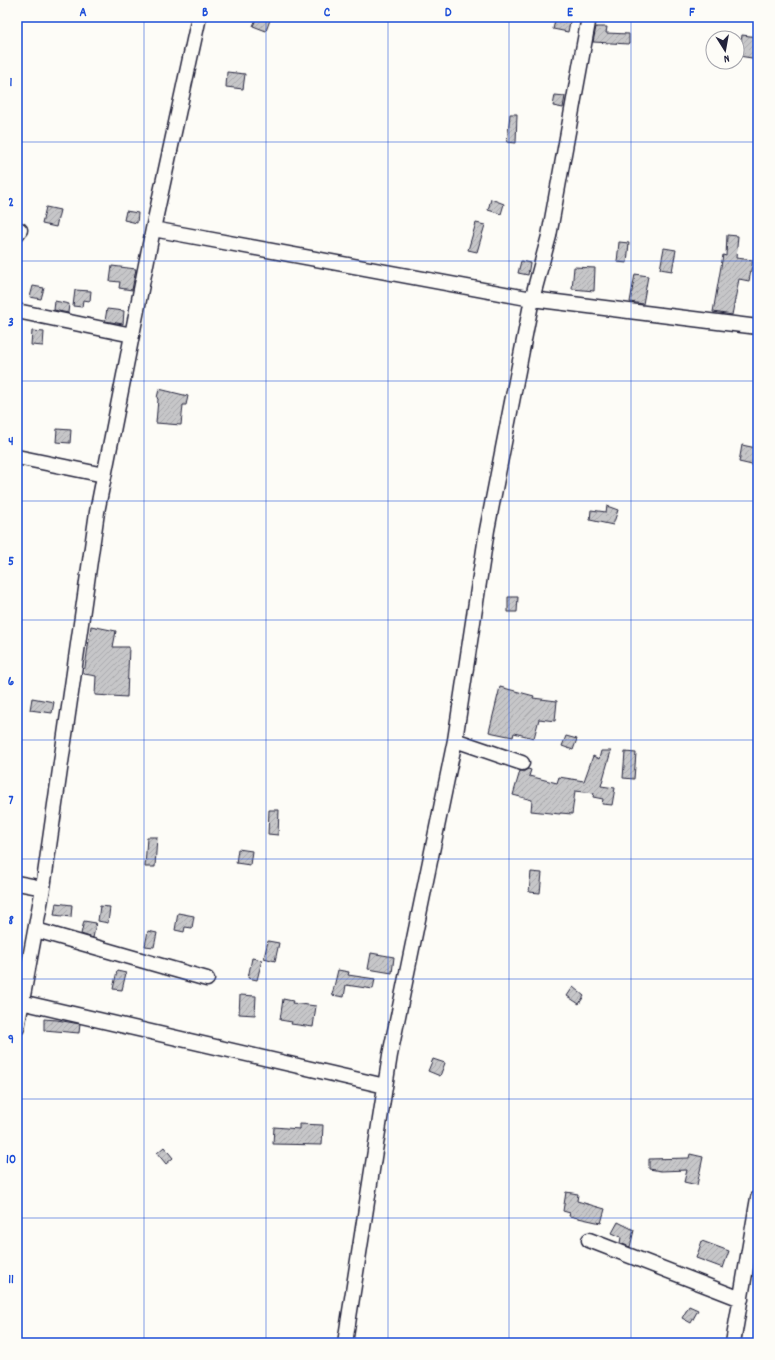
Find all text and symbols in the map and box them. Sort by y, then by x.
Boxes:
text: A [79,4,87,23]
text: B [202,4,208,23]
text: C [324,4,331,23]
text: D [445,4,452,23]
text: E [567,4,574,23]
text: F [689,4,695,23]
north arrow [705,30,745,70]
text: N [722,49,731,66]
text: 1 [10,74,13,93]
text: 2 [8,194,14,213]
text: 3 [8,314,14,333]
text: 4 [8,433,14,452]
text: 5 [8,553,14,572]
text: 6 [8,673,15,692]
text: 7 [9,792,14,811]
text: 8 [8,912,14,931]
text: 9 [8,1031,14,1050]
text: 10 [6,1151,16,1170]
text: 11 [8,1271,14,1290]

